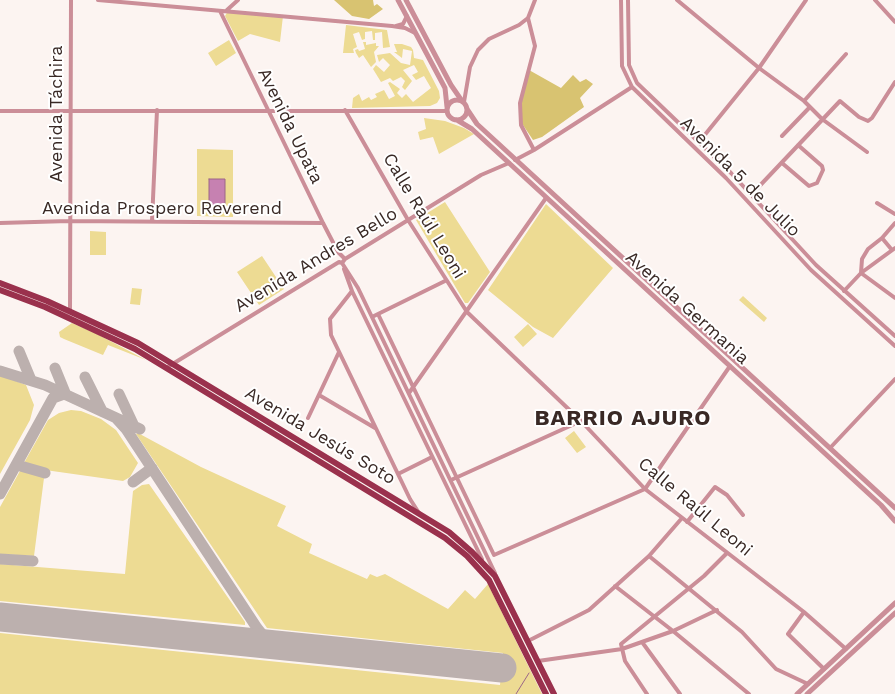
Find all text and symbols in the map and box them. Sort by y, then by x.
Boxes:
street label: Avenida Táchira [46,45,68,183]
street label: Avenida Upata [253,65,327,187]
street label: Avenida 5 de Julio [675,112,805,242]
street label: Calle Raúl Leoni [378,149,470,283]
street label: Avenida Prospero Reverend [42,198,282,220]
street label: Avenida Andres Bello [231,203,401,317]
street label: Avenida Germania [621,247,753,369]
street label: Avenida Jesús Soto [241,383,399,489]
district label: BARRIO AJURO [533,406,713,432]
street label: Calle Raúl Leoni [633,453,757,561]

